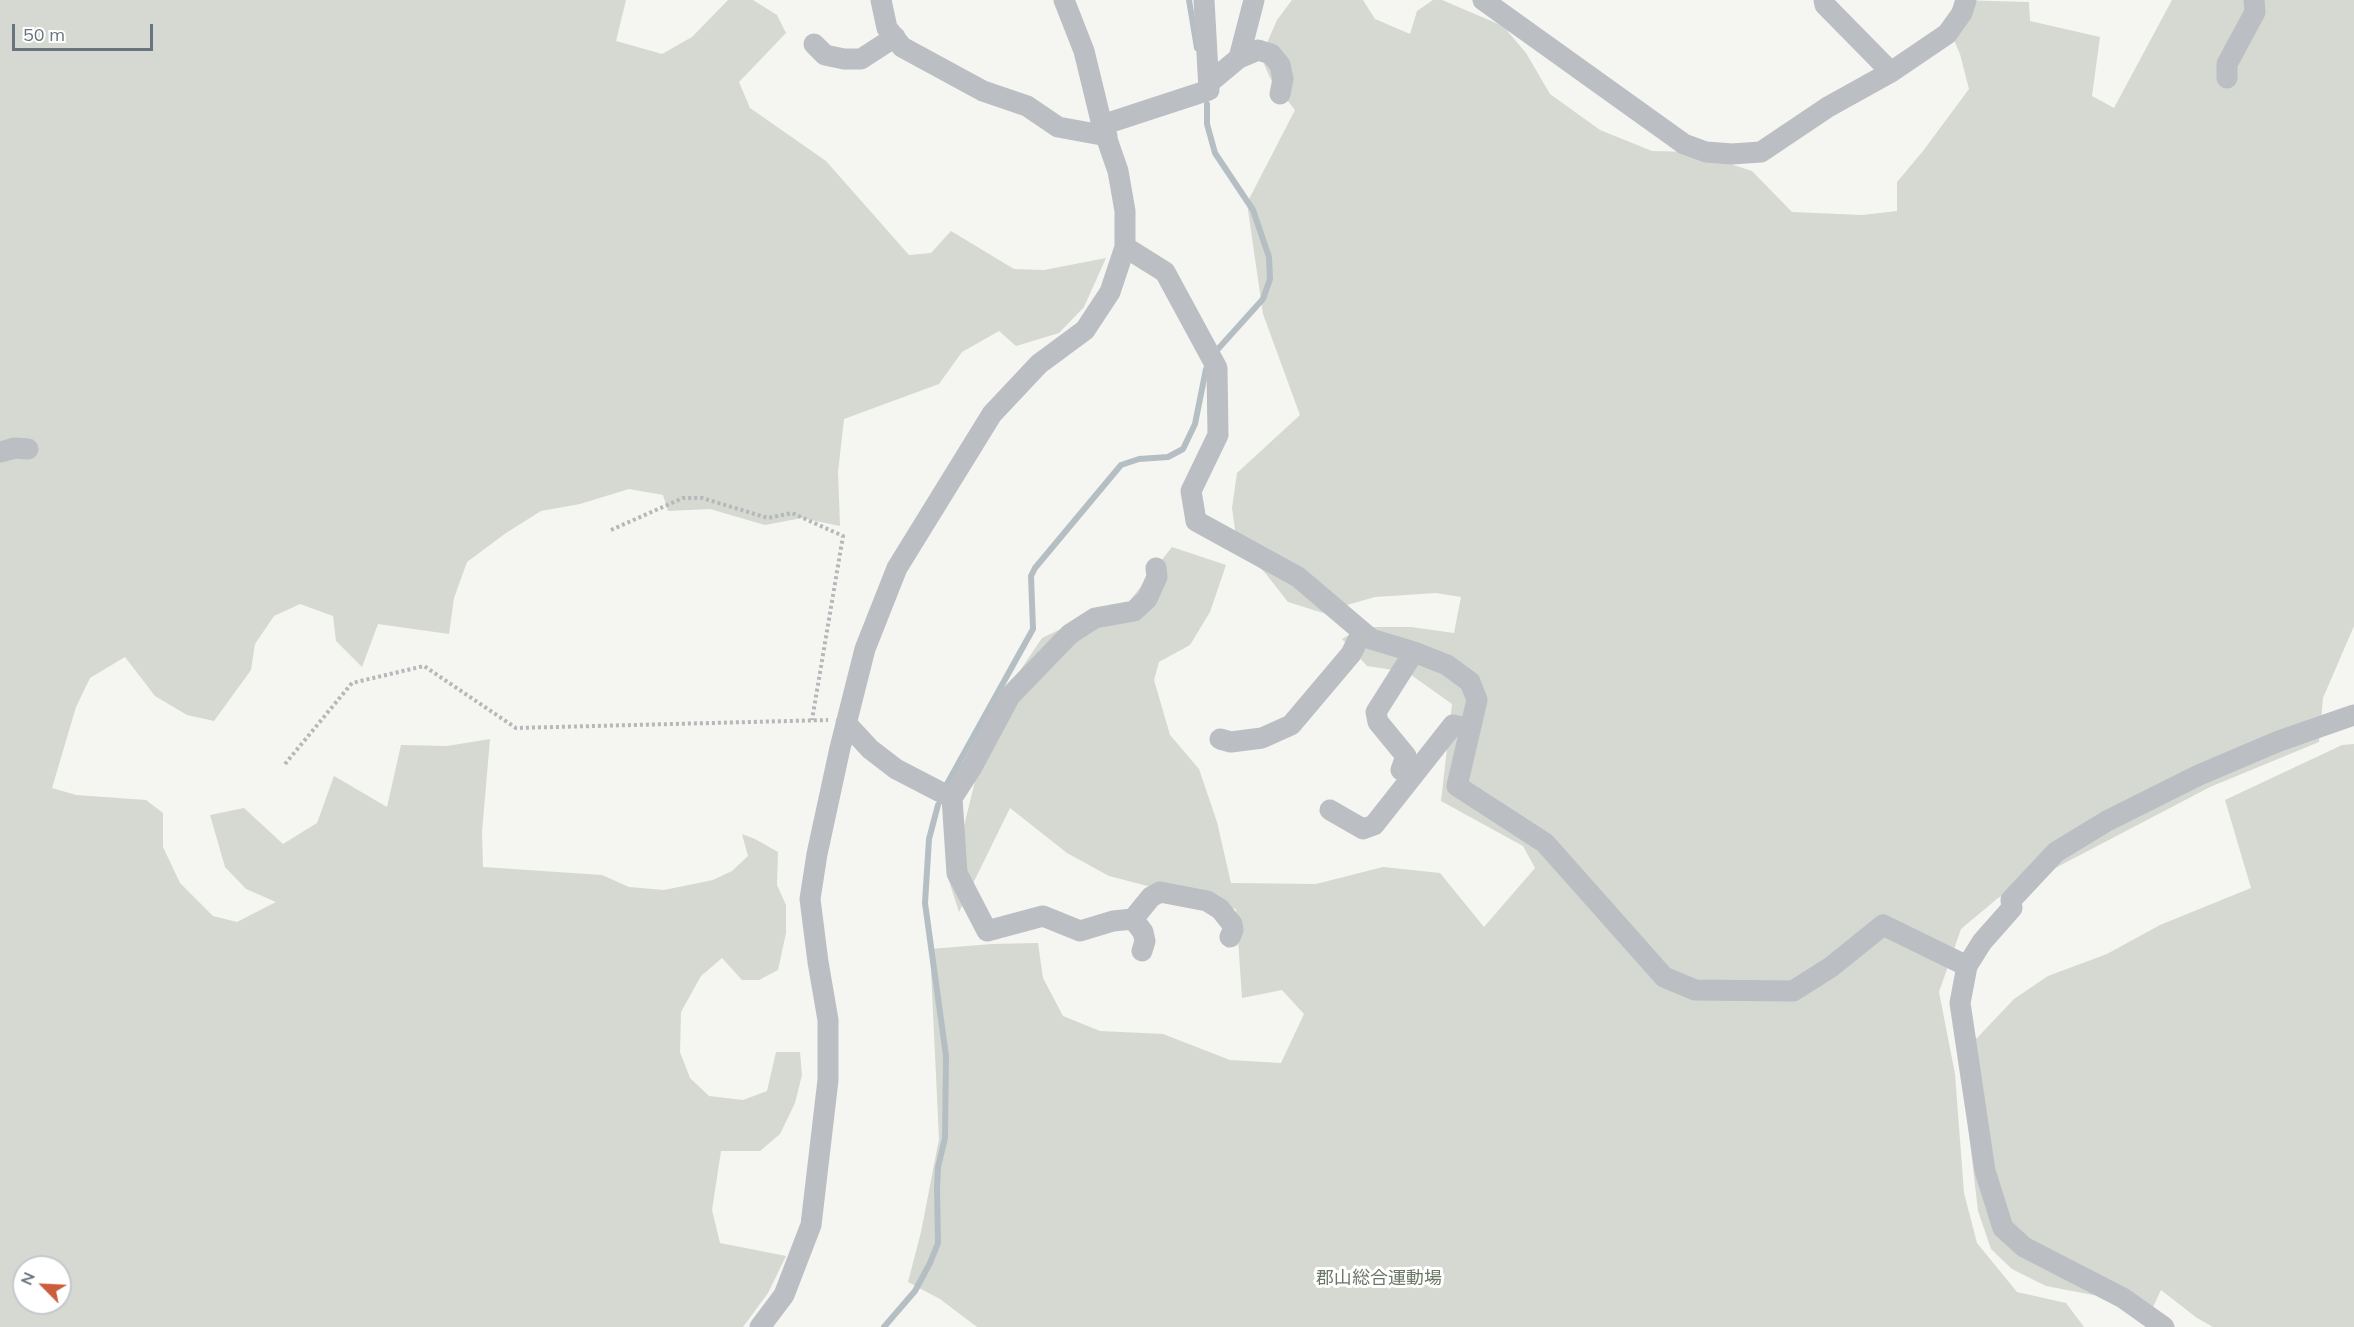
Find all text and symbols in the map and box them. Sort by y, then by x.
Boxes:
scale bar [15,12,156,50]
text: 50 m [23,23,65,46]
north arrow [12,1255,72,1315]
park label: 郡山総合運動場 [1316,1268,1442,1290]
text: N [16,1269,39,1288]

